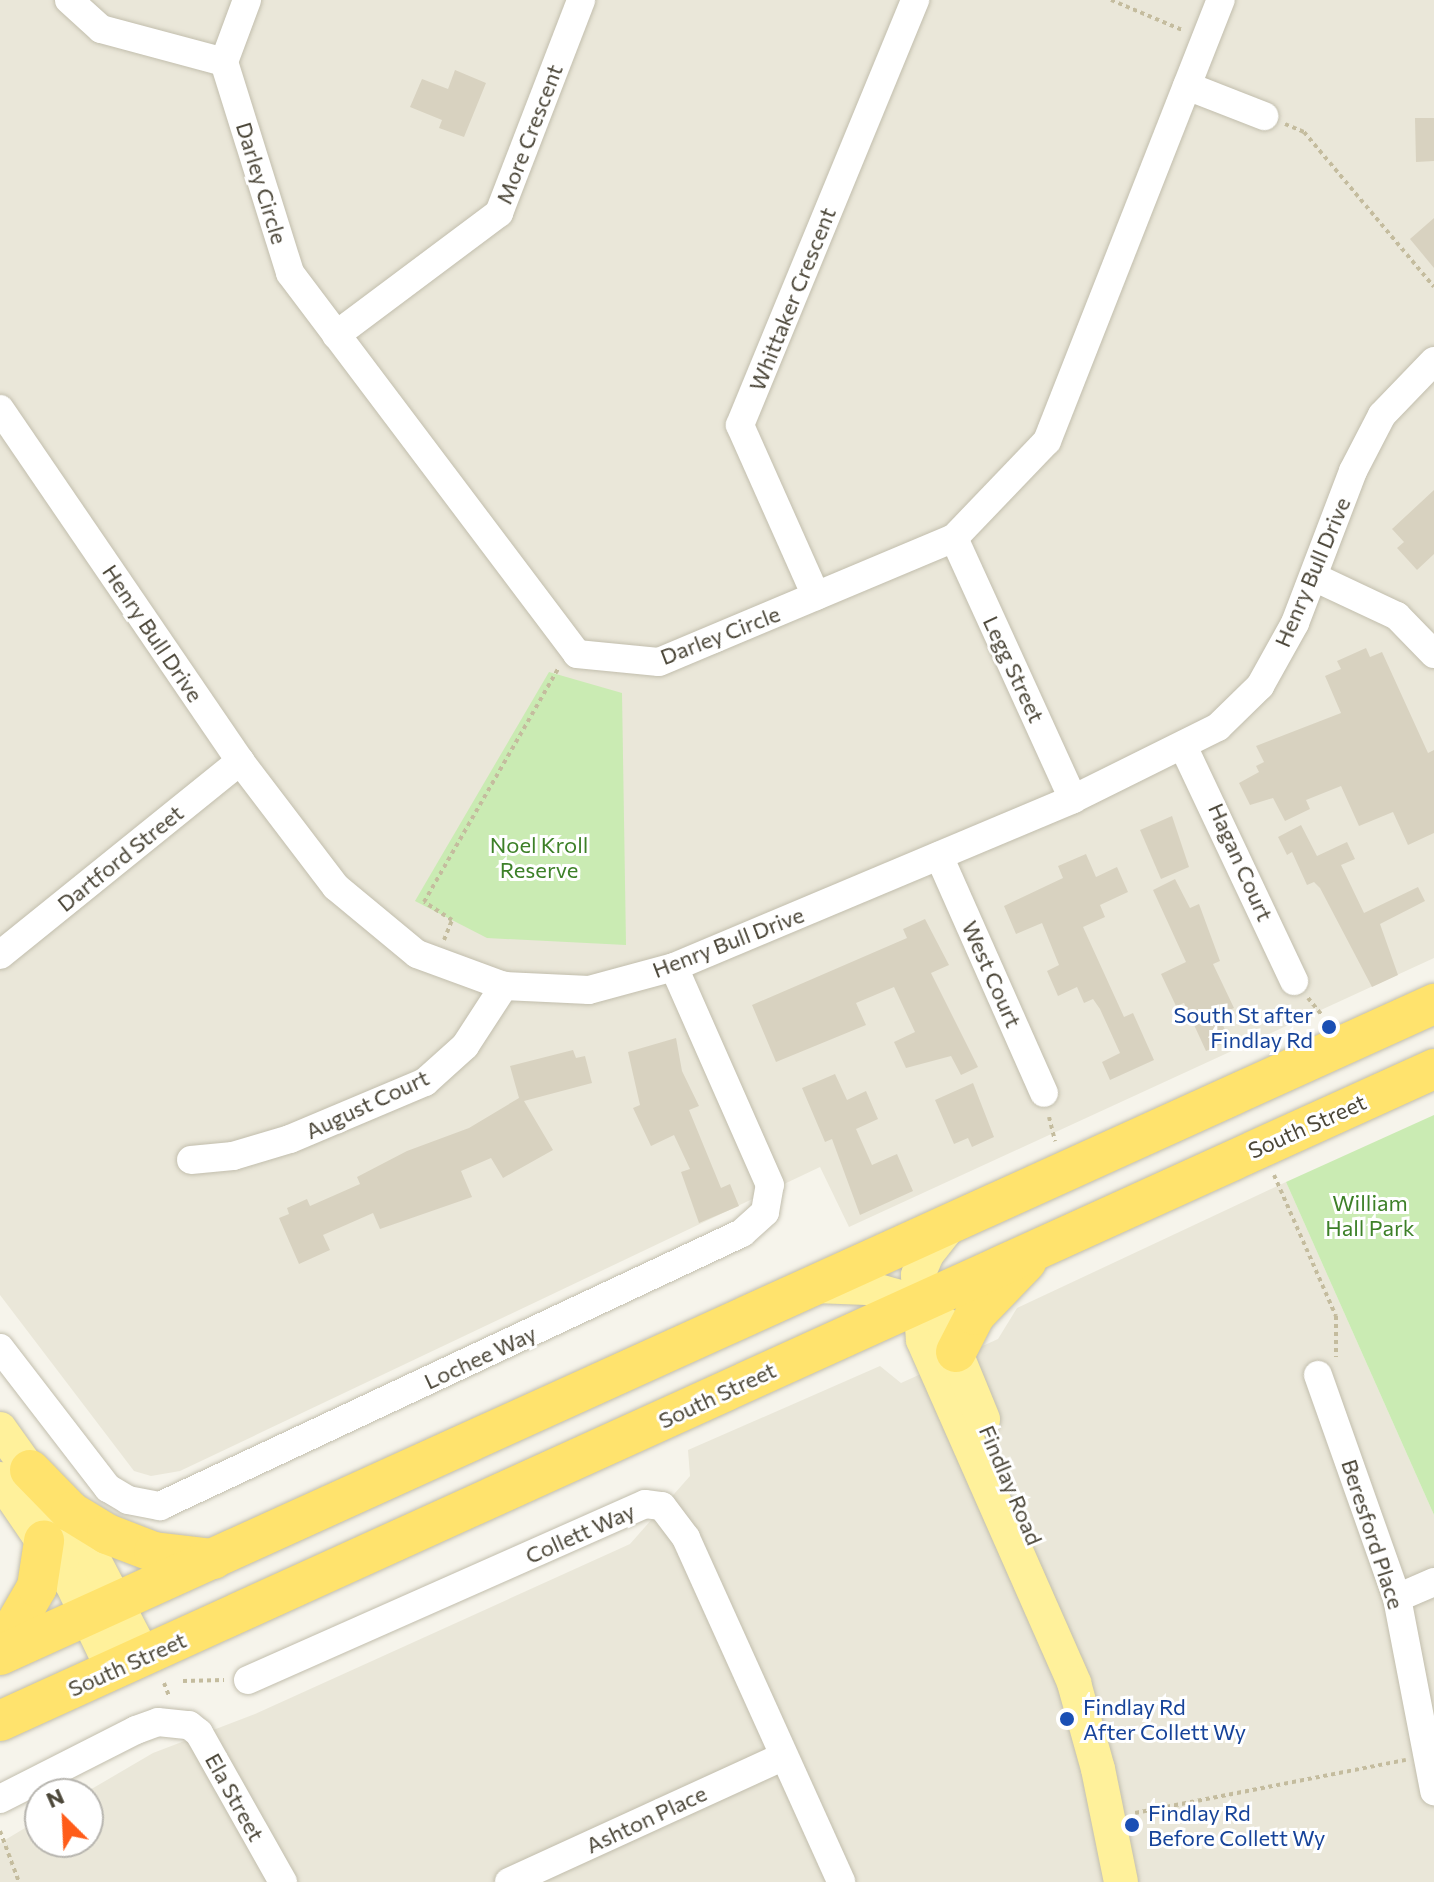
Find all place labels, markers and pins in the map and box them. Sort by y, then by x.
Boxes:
place label: South St after Findlay Rd [1173,1001,1313,1052]
marker: South St after Findlay Rd [1320,1018,1338,1036]
place label: Findlay Rd After Collett Wy [1083,1693,1246,1744]
marker: Findlay Rd After Collett Wy [1058,1710,1076,1728]
place label: Findlay Rd Before Collett Wy [1148,1799,1325,1850]
marker: Findlay Rd Before Collett Wy [1123,1816,1141,1834]

